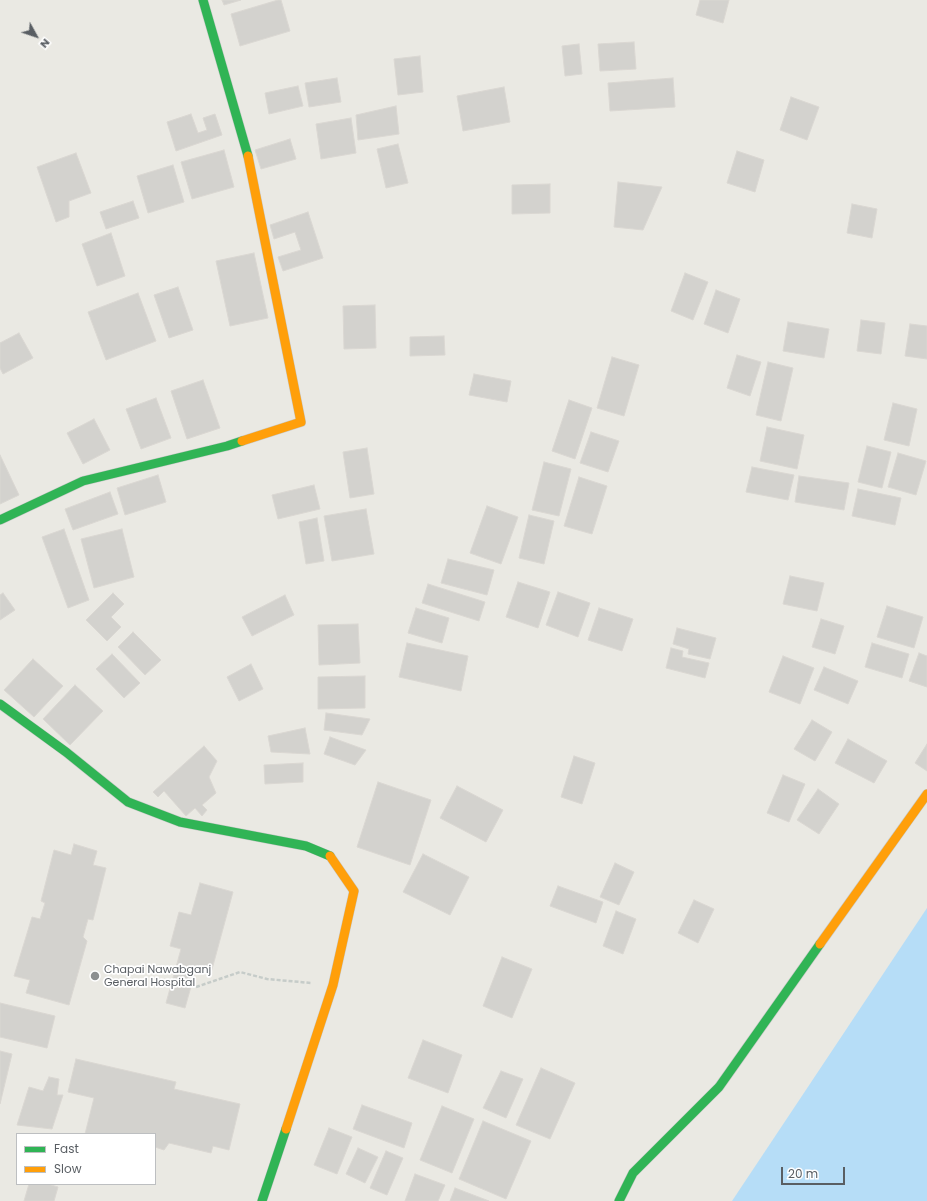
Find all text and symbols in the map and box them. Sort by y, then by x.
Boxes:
north arrow [16,16,56,56]
text: N [36,35,54,52]
place label: Chapai Nawabganj General Hospital [104,963,211,989]
marker: Chapai Nawabganj General Hospital [89,970,101,982]
legend [16,1133,156,1185]
text: Fast [54,1140,79,1157]
scale bar [783,1159,847,1185]
text: Slow [54,1160,82,1177]
text: 20 m [788,1165,818,1182]

